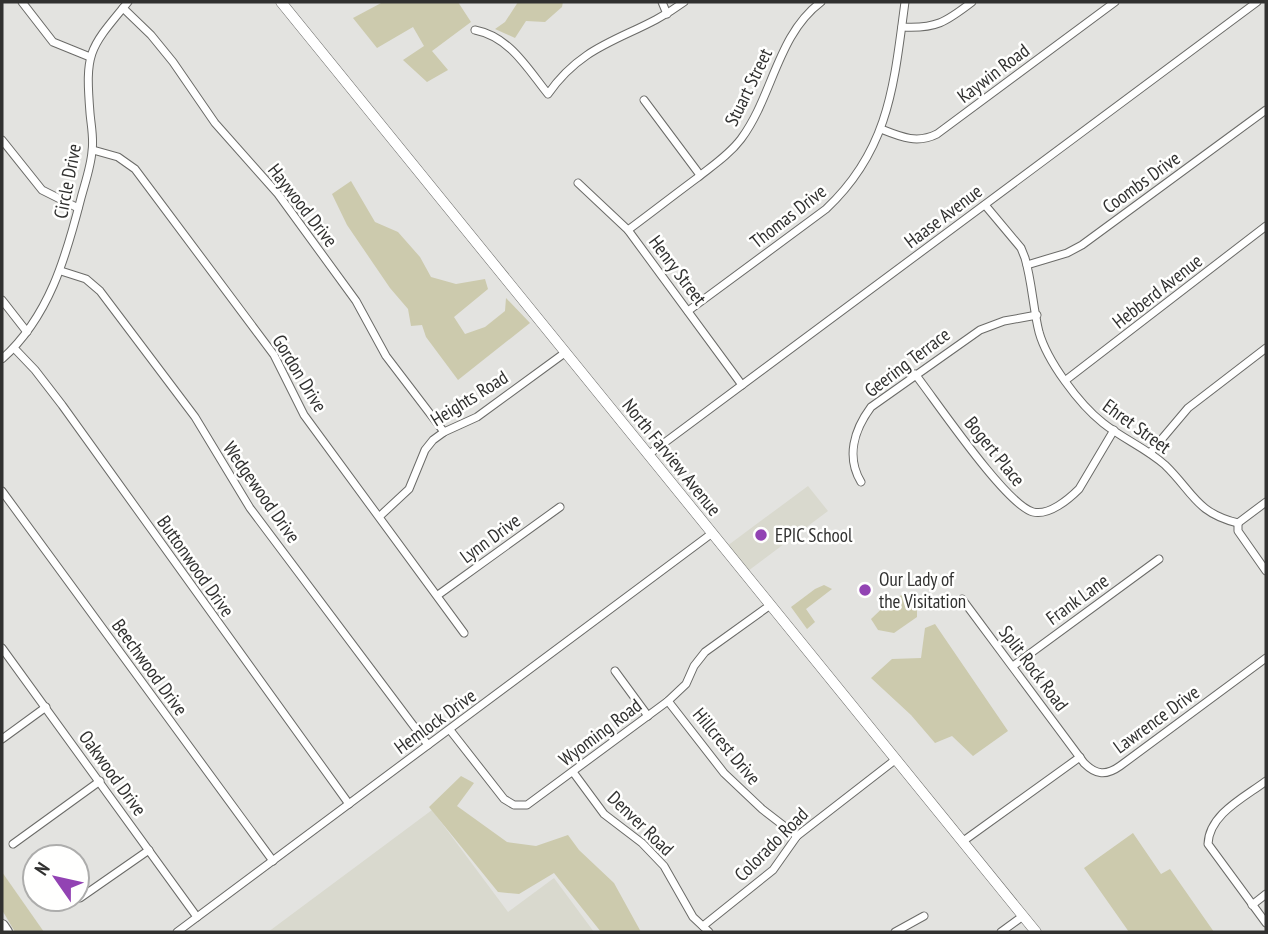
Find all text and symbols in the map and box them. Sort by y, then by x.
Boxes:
street label: Kaywin Road [952,38,1034,108]
street label: Stuart Street [719,44,777,130]
street label: Circle Drive [48,141,86,220]
street label: Coombs Drive [1097,146,1185,218]
street label: Haywood Drive [263,158,343,252]
street label: Thomas Drive [745,179,831,253]
street label: Haase Avenue [899,179,987,253]
street label: Henry Street [644,230,713,310]
street label: Hebberd Avenue [1107,248,1207,334]
street label: Geering Terrace [859,322,955,402]
street label: Gordon Drive [268,330,333,416]
street label: Heights Road [426,365,512,431]
street label: Ehret Street [1098,393,1176,459]
street label: North Farview Avenue [617,394,727,521]
street label: Bogert Place [960,411,1031,491]
street label: Wedgewood Drive [218,437,306,547]
street label: Lynn Drive [455,508,525,568]
street label: Buttonwood Drive [152,511,240,621]
place label: EPIC School [775,523,853,547]
marker: EPIC School [753,527,769,543]
place label: Our Lady of the Visitation [879,567,966,613]
street label: Frank Lane [1041,568,1113,630]
marker: Our Lady of the Visitation [857,582,873,598]
street label: Beechwood Drive [107,614,193,720]
street label: Split Rock Road [994,620,1074,716]
street label: Lawrence Drive [1108,680,1204,758]
street label: Hemlock Drive [389,683,481,759]
street label: Wyoming Road [554,693,646,771]
street label: Hillcrest Drive [688,703,766,790]
street label: Oakwood Drive [74,726,152,820]
street label: Denver Road [603,786,679,860]
street label: Colorado Road [729,802,813,886]
north arrow [21,843,91,913]
text: N [29,858,55,879]

